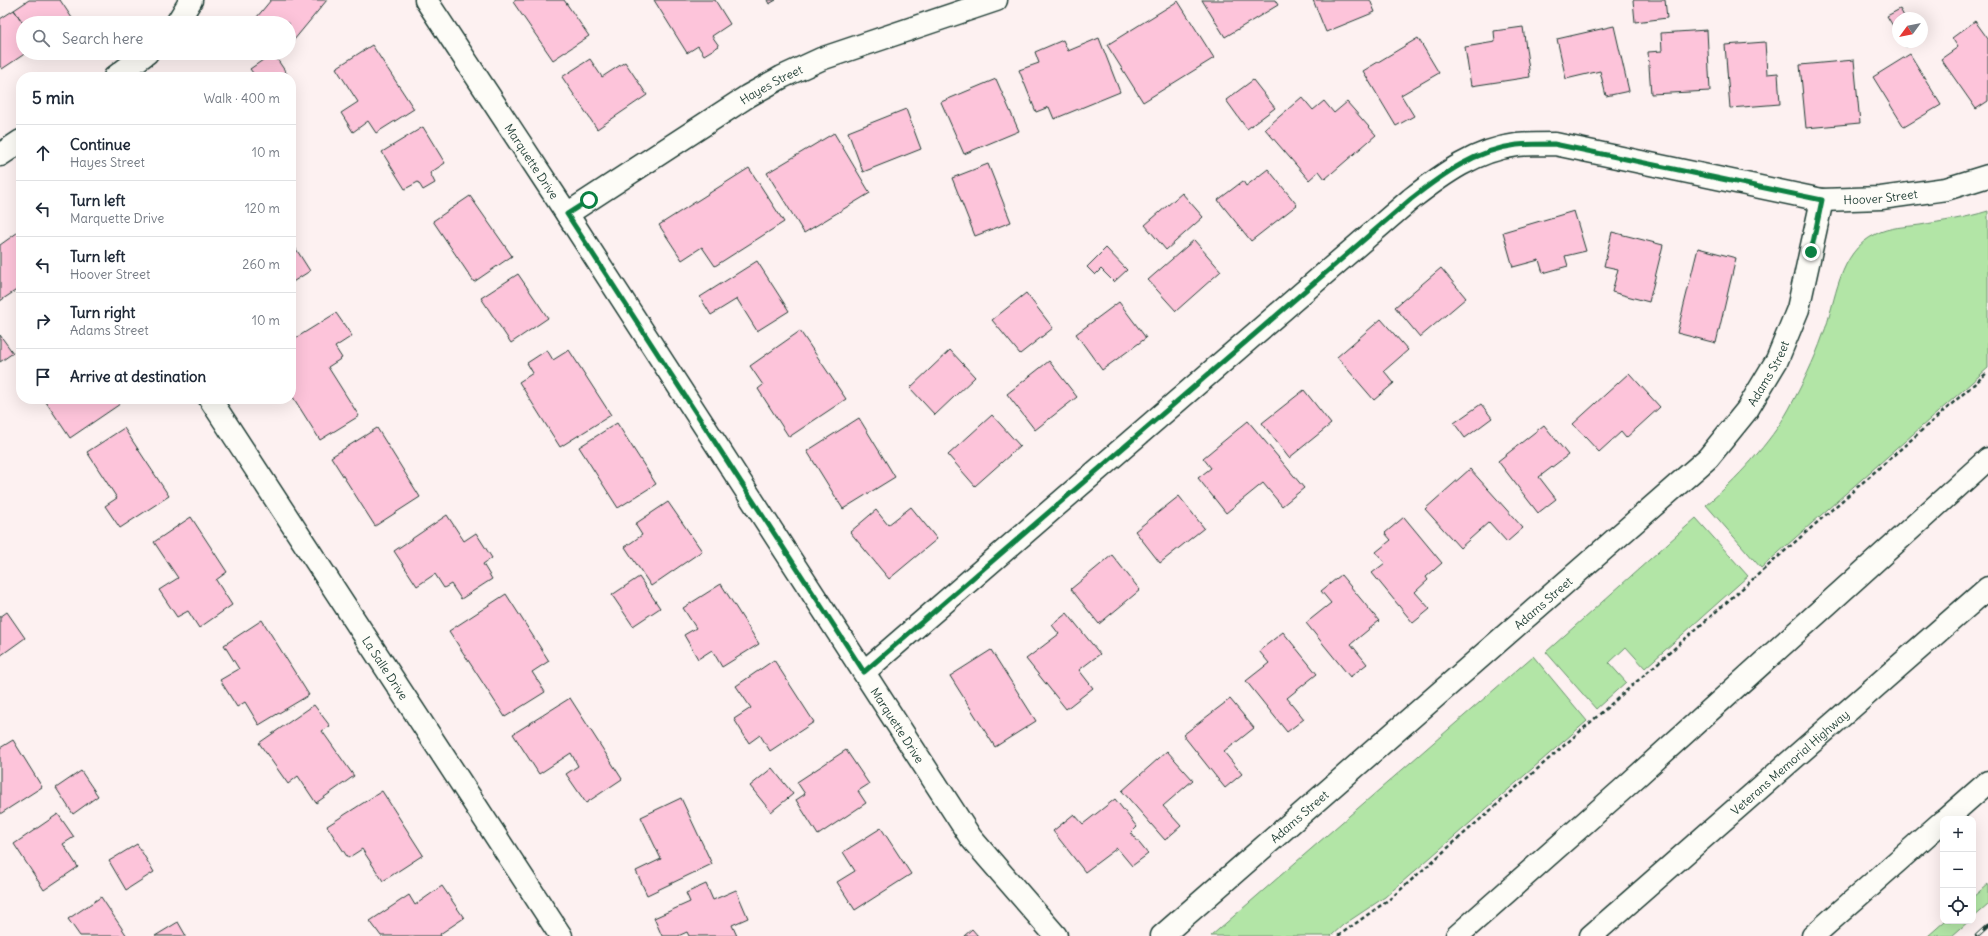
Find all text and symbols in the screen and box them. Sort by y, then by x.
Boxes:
north arrow [1892,12,1928,48]
search box [16,16,296,60]
icon: search [30,27,52,49]
text: Search here [62,29,143,48]
street label: Hayes Street [737,61,805,107]
text: 5 min [32,87,74,109]
text: Walk · 400 m [203,90,280,107]
street label: Marquette Drive [502,121,562,202]
text: Continue [70,135,131,154]
icon: ahead [32,142,54,164]
text: 10 m [252,144,280,161]
text: Hayes Street [70,154,145,171]
street label: Hoover Street [1843,186,1918,207]
text: Turn left [70,191,125,210]
route start [580,191,598,209]
icon: left [32,198,54,220]
text: 120 m [245,200,280,217]
text: Marquette Drive [70,210,164,227]
route end [1802,243,1820,261]
text: Turn left [70,247,125,266]
icon: left [32,254,54,276]
text: 260 m [242,256,280,273]
text: Hoover Street [70,266,150,283]
text: Turn right [70,303,135,322]
icon: right [32,310,54,332]
text: 10 m [252,312,280,329]
text: Adams Street [70,322,149,339]
street label: Adams Street [1744,338,1792,409]
icon: arrive [32,366,54,388]
text: Arrive at destination [70,367,206,386]
street label: Adams Street [1510,573,1575,632]
street label: La Salle Drive [359,633,412,702]
street label: Marquette Drive [868,684,928,766]
street label: Veterans Memorial Highway [1727,706,1852,818]
street label: Adams Street [1267,787,1331,846]
map controls [1940,816,1976,924]
button: + [1940,816,1976,852]
button: − [1940,852,1976,888]
button: locate [1940,888,1976,924]

